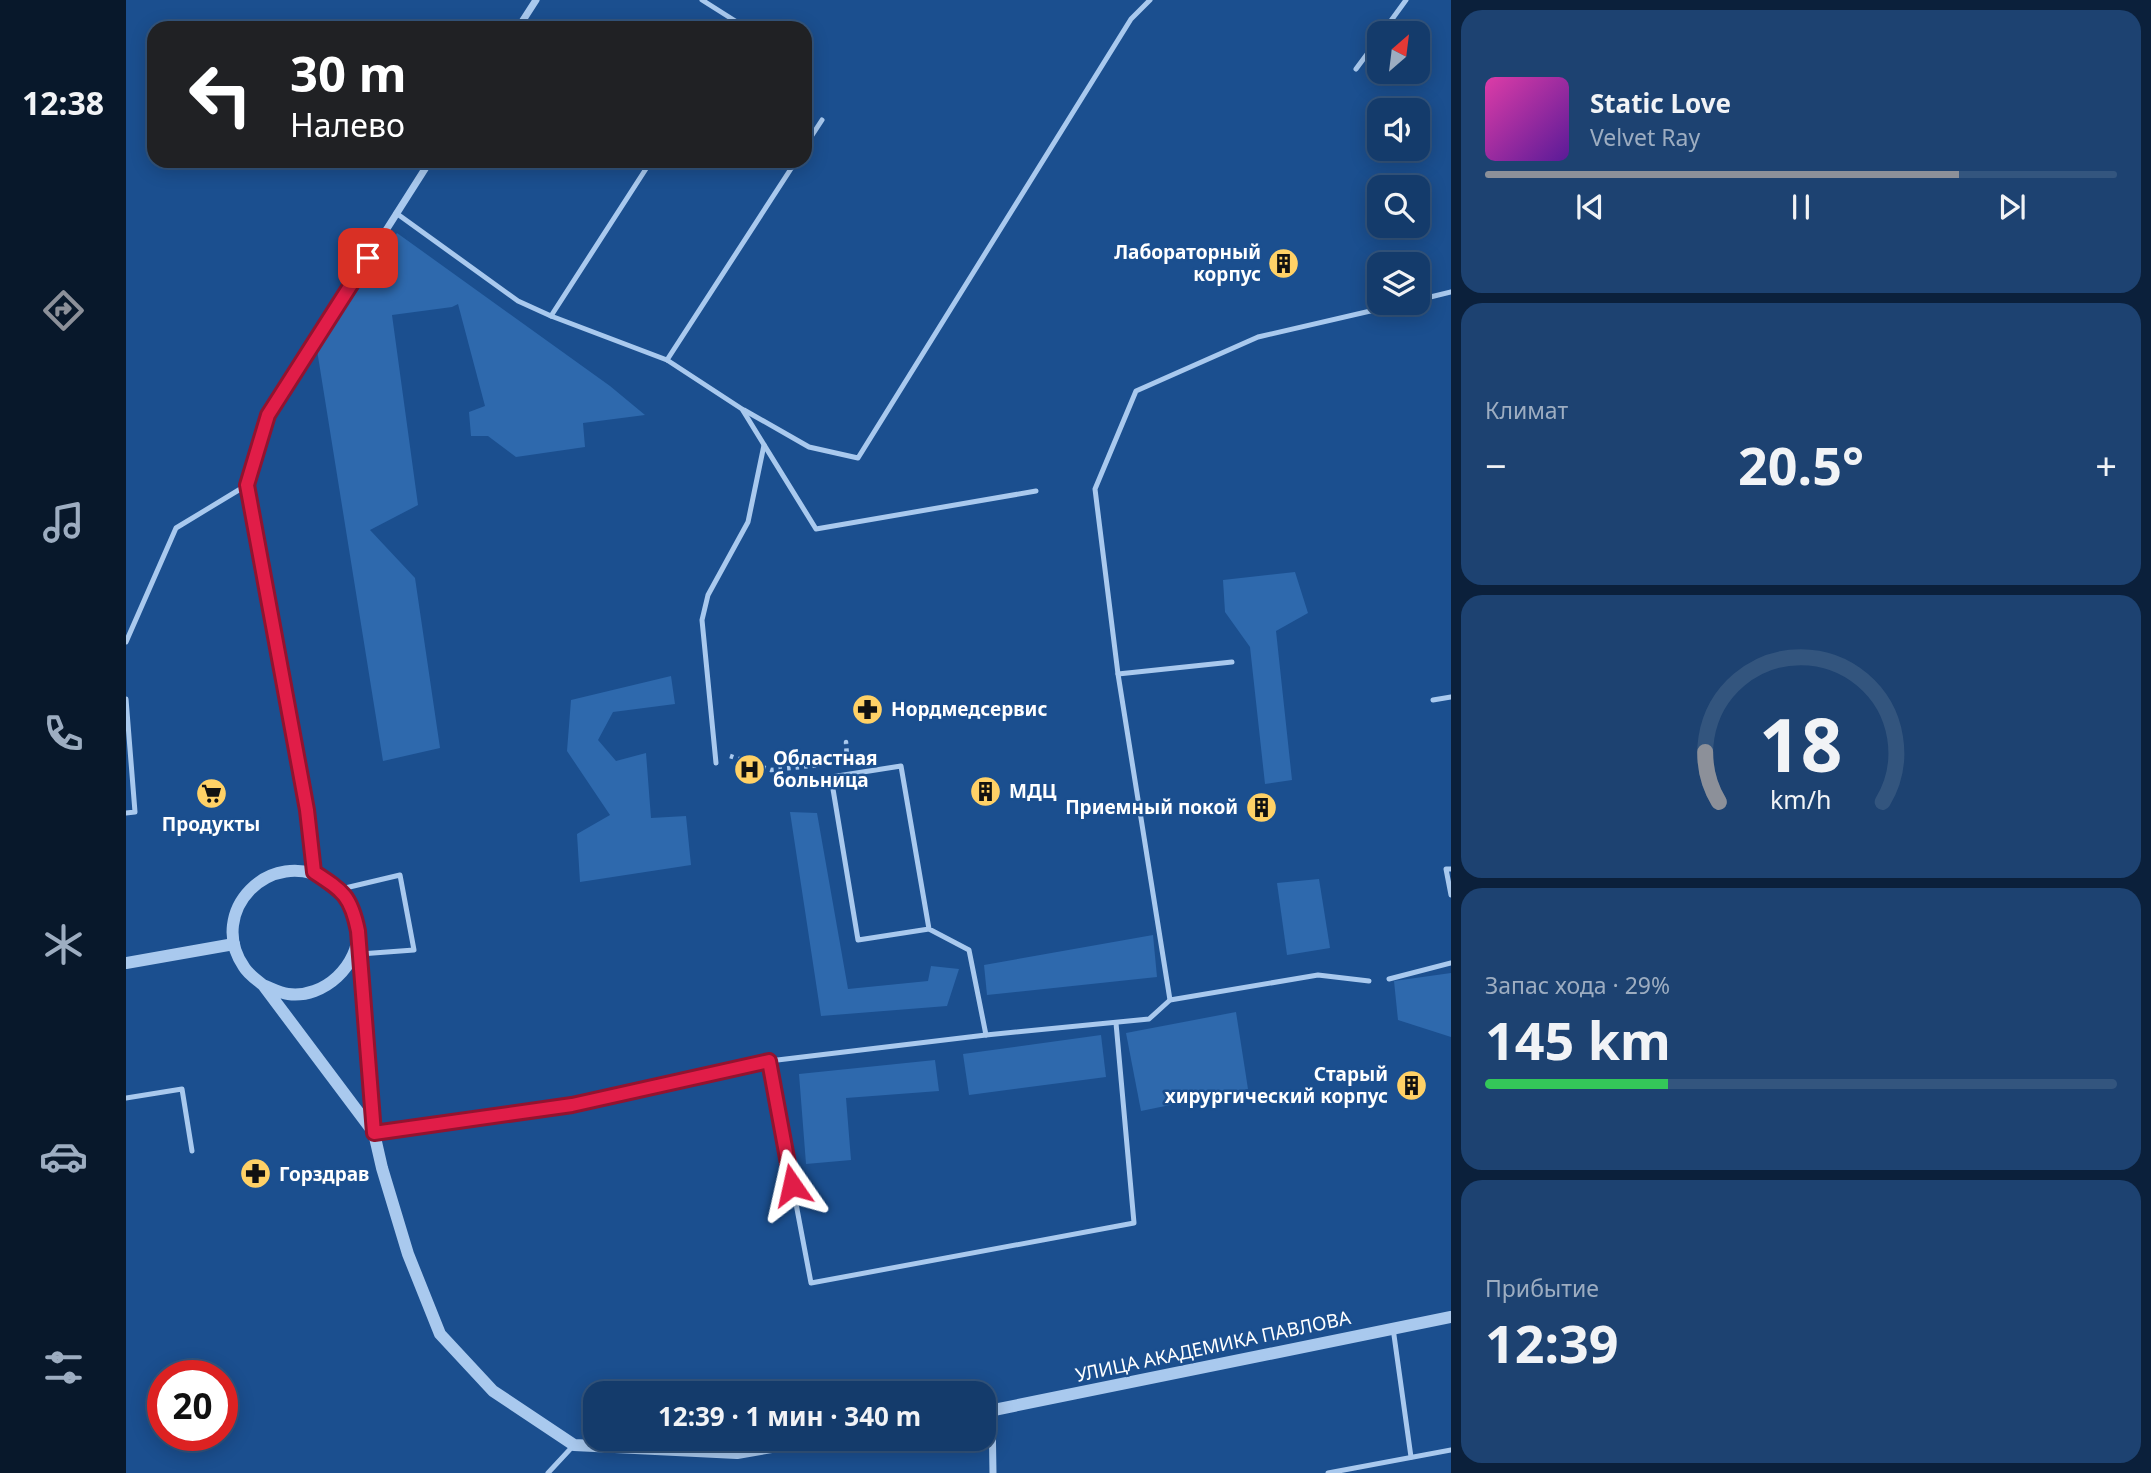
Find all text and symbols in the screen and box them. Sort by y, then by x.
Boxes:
north arrow [1367,21,1430,84]
map controls [1367,21,1430,315]
text: 30 m [290,40,407,106]
icon: left [175,49,266,140]
text: 12:38 [22,81,104,124]
text: Static Love [1590,85,1731,121]
button: sound [1367,98,1430,161]
text: Налево [290,103,405,146]
text: Velvet Ray [1590,121,1700,153]
button: search [1367,175,1430,238]
icon: previous [1571,188,1609,226]
icon: pause [1782,188,1820,226]
icon: next [1993,188,2031,226]
pin [338,228,398,288]
icon: arrive [349,239,387,277]
place label: Лабораторный корпус [1114,239,1261,287]
building icon: Лабораторный корпус [1267,246,1301,280]
button: layers [1367,252,1430,315]
icon: directions [39,286,88,335]
text: Климат [1485,394,1568,426]
text: 20.5° [1738,429,1864,500]
text: − [1485,439,1507,491]
text: + [2095,439,2117,491]
icon: music [39,498,88,547]
pharmacy icon: Нордмедсервис [851,692,885,726]
text: 18 [1759,695,1843,794]
place label: Нордмедсервис [891,696,1047,722]
icon: phone [39,709,88,758]
place label: Областная больница [773,745,878,793]
hospital icon: Областная больница [733,752,767,786]
building icon: МДЦ [969,774,1003,808]
supermarket icon: Продукты [194,776,228,810]
place label: МДЦ [1009,778,1057,804]
text: km/h [1770,782,1832,816]
building icon: Приемный покой [1244,790,1278,824]
place label: Приемный покой [1065,794,1238,820]
place label: Продукты [162,811,260,837]
icon: climate [39,920,88,969]
text: Запас хода · 29% [1485,969,1670,1001]
text: 145 km [1485,1004,1671,1075]
place label: Старый хирургический корпус [1165,1061,1388,1109]
building icon: Старый хирургический корпус [1394,1068,1428,1102]
icon: car [39,1132,88,1181]
position arrow [755,1148,829,1222]
pharmacy icon: Горздрав [239,1157,273,1191]
place label: Горздрав [279,1161,369,1187]
text: Прибытие [1485,1272,1599,1304]
street label: УЛИЦА АКАДЕМИКА ПАВЛОВА [1073,1304,1354,1388]
text: 12:39 [1485,1307,1619,1378]
icon: filters [39,1343,88,1392]
speed limit sign: 20 [147,1360,238,1451]
text: 12:39 · 1 мин · 340 m [658,1398,921,1434]

